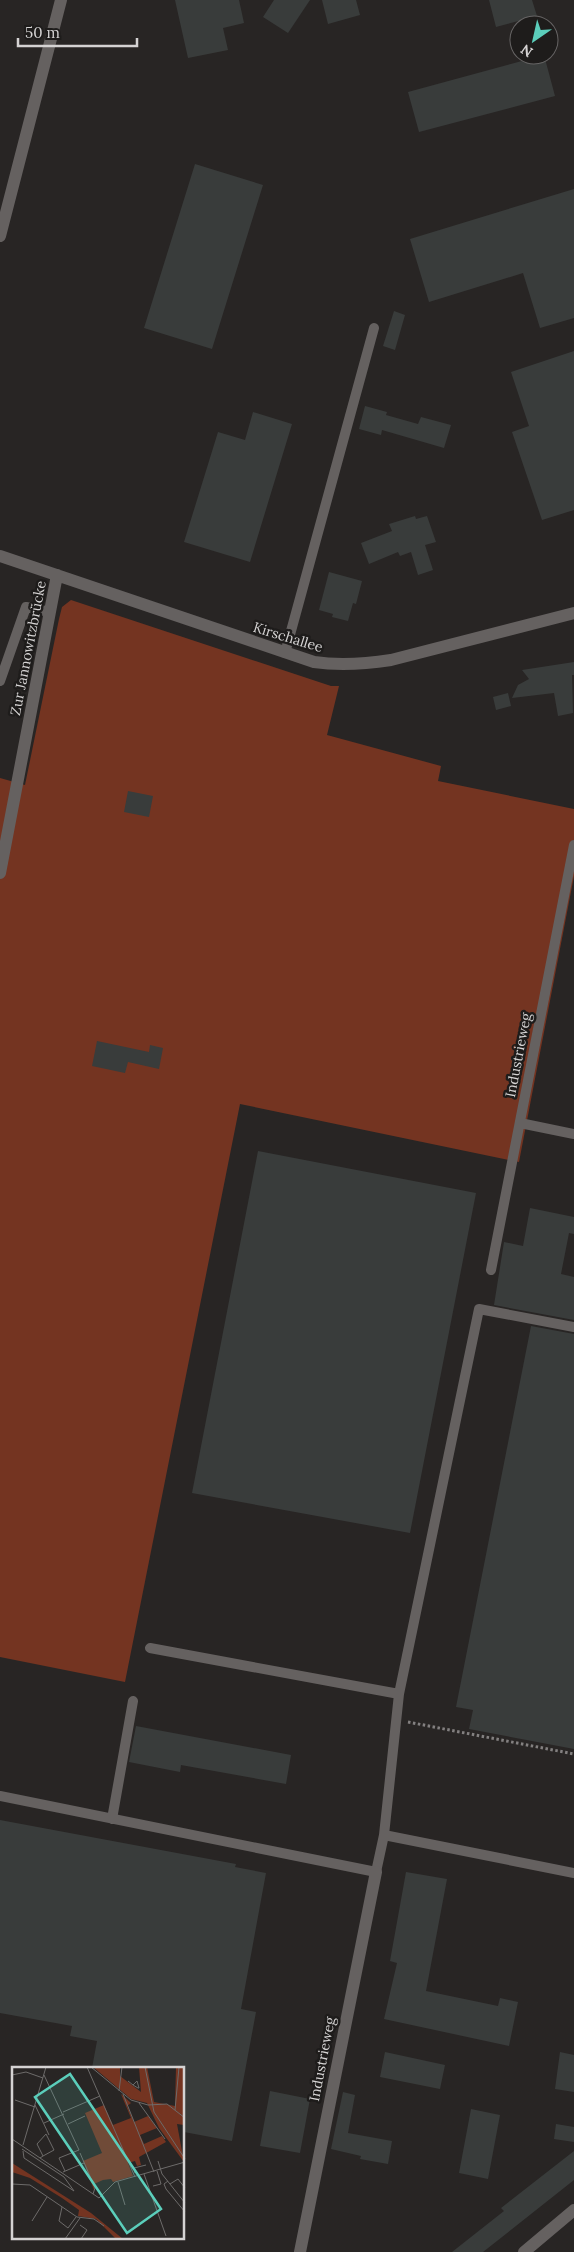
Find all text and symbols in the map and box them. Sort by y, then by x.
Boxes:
scale bar [18,15,136,47]
north arrow [509,15,559,65]
text: 50 m [25,23,60,42]
text: N [517,40,536,61]
street label: Zur Jannowitzbrücke [6,579,50,717]
street label: Kirschallee [251,618,325,656]
street label: Industrieweg [501,1011,535,1099]
street label: Industrieweg [305,2015,339,2103]
inset map [12,2067,185,2240]

